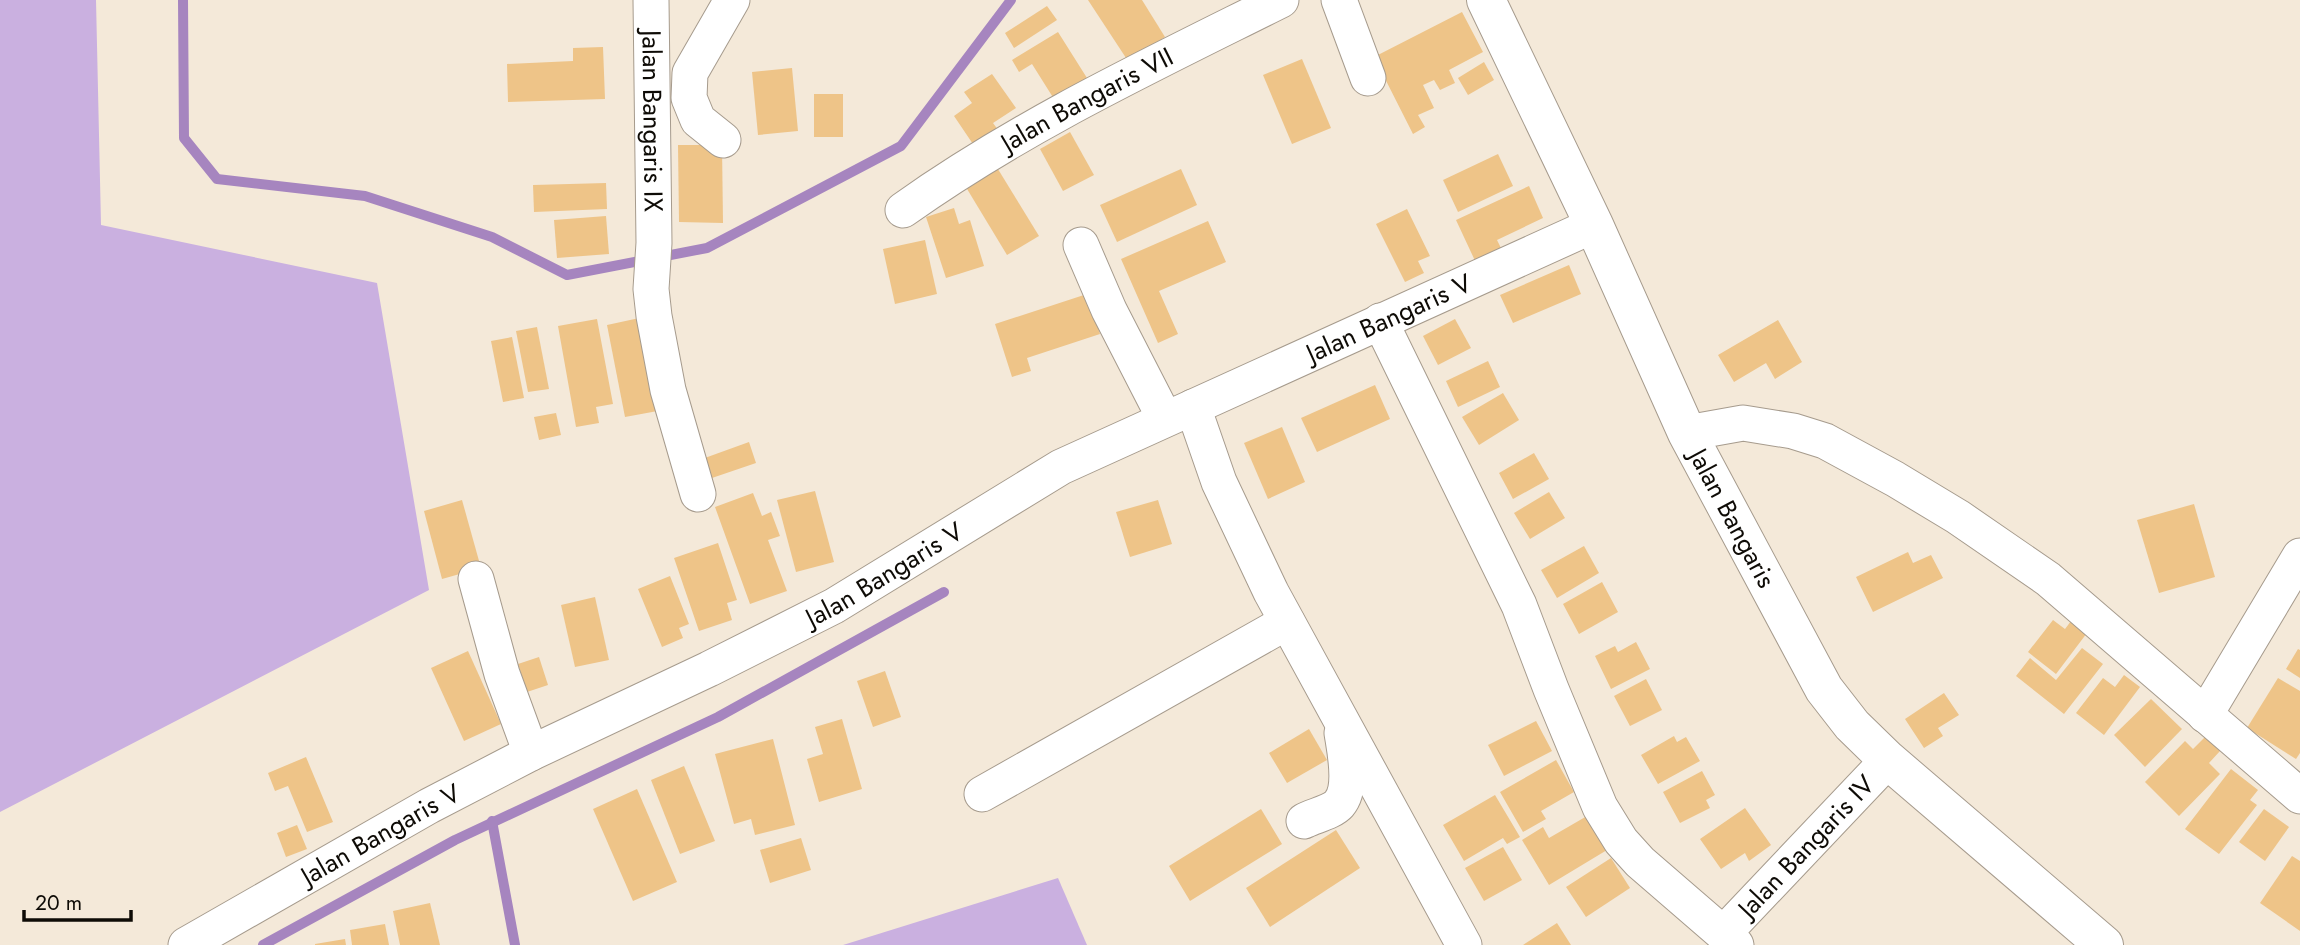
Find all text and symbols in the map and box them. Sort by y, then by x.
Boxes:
street label: Jalan Bangaris IX [632,27,673,213]
street label: Jalan Bangaris VII [991,38,1180,163]
street label: Jalan Bangaris V [1297,264,1479,373]
street label: Jalan Bangaris [1678,439,1785,595]
street label: Jalan Bangaris V [796,512,971,638]
street label: Jalan Bangaris IV [1727,766,1884,928]
street label: Jalan Bangaris V [291,774,468,896]
scale bar [24,878,131,922]
text: 20 m [35,888,82,918]

